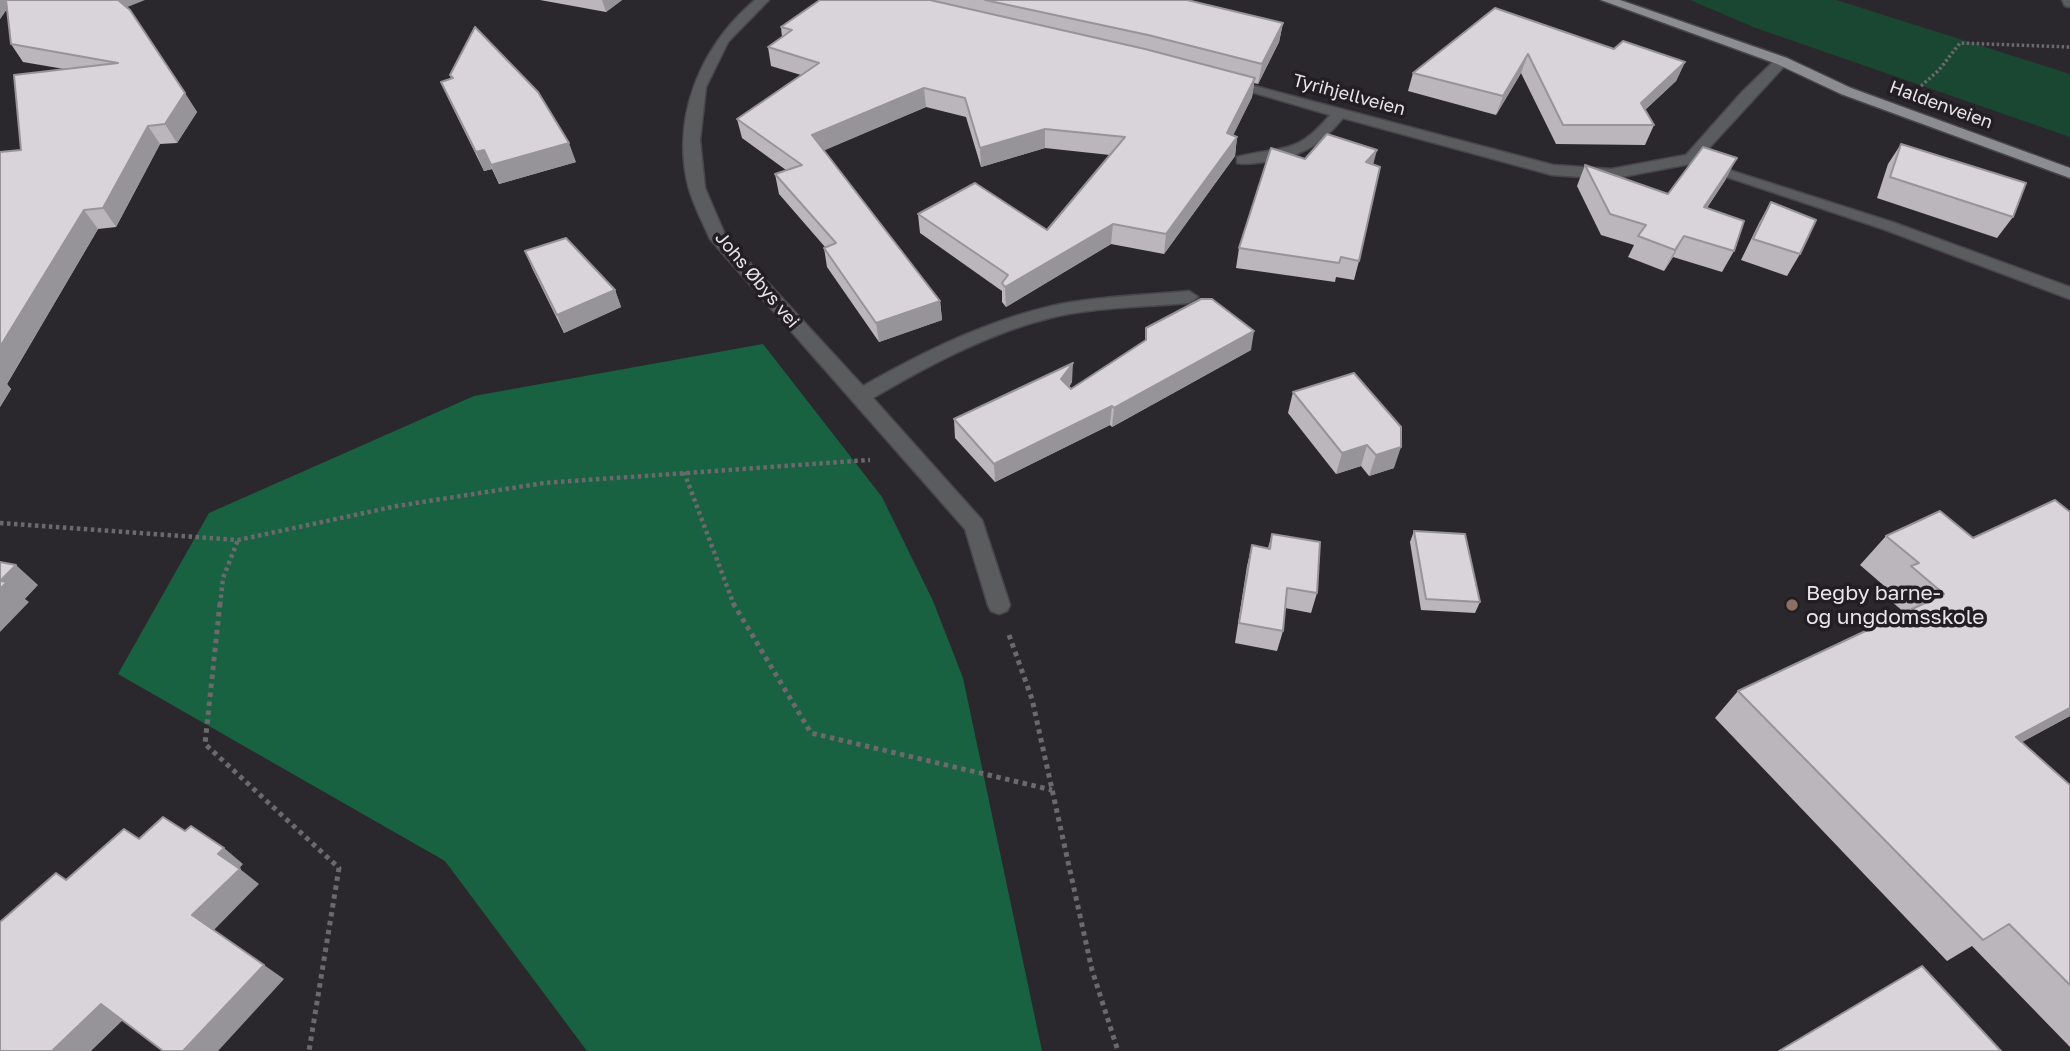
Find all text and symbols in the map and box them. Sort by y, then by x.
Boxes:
street label: Tyrihjellveien [1290,70,1408,120]
street label: Haldenveien [1886,76,1996,134]
street label: Johs Øbys vei [710,227,804,333]
place label: Begby barne- og ungdomsskole [1806,580,1984,630]
marker: Begby barne- og ungdomsskole [1784,597,1800,613]

